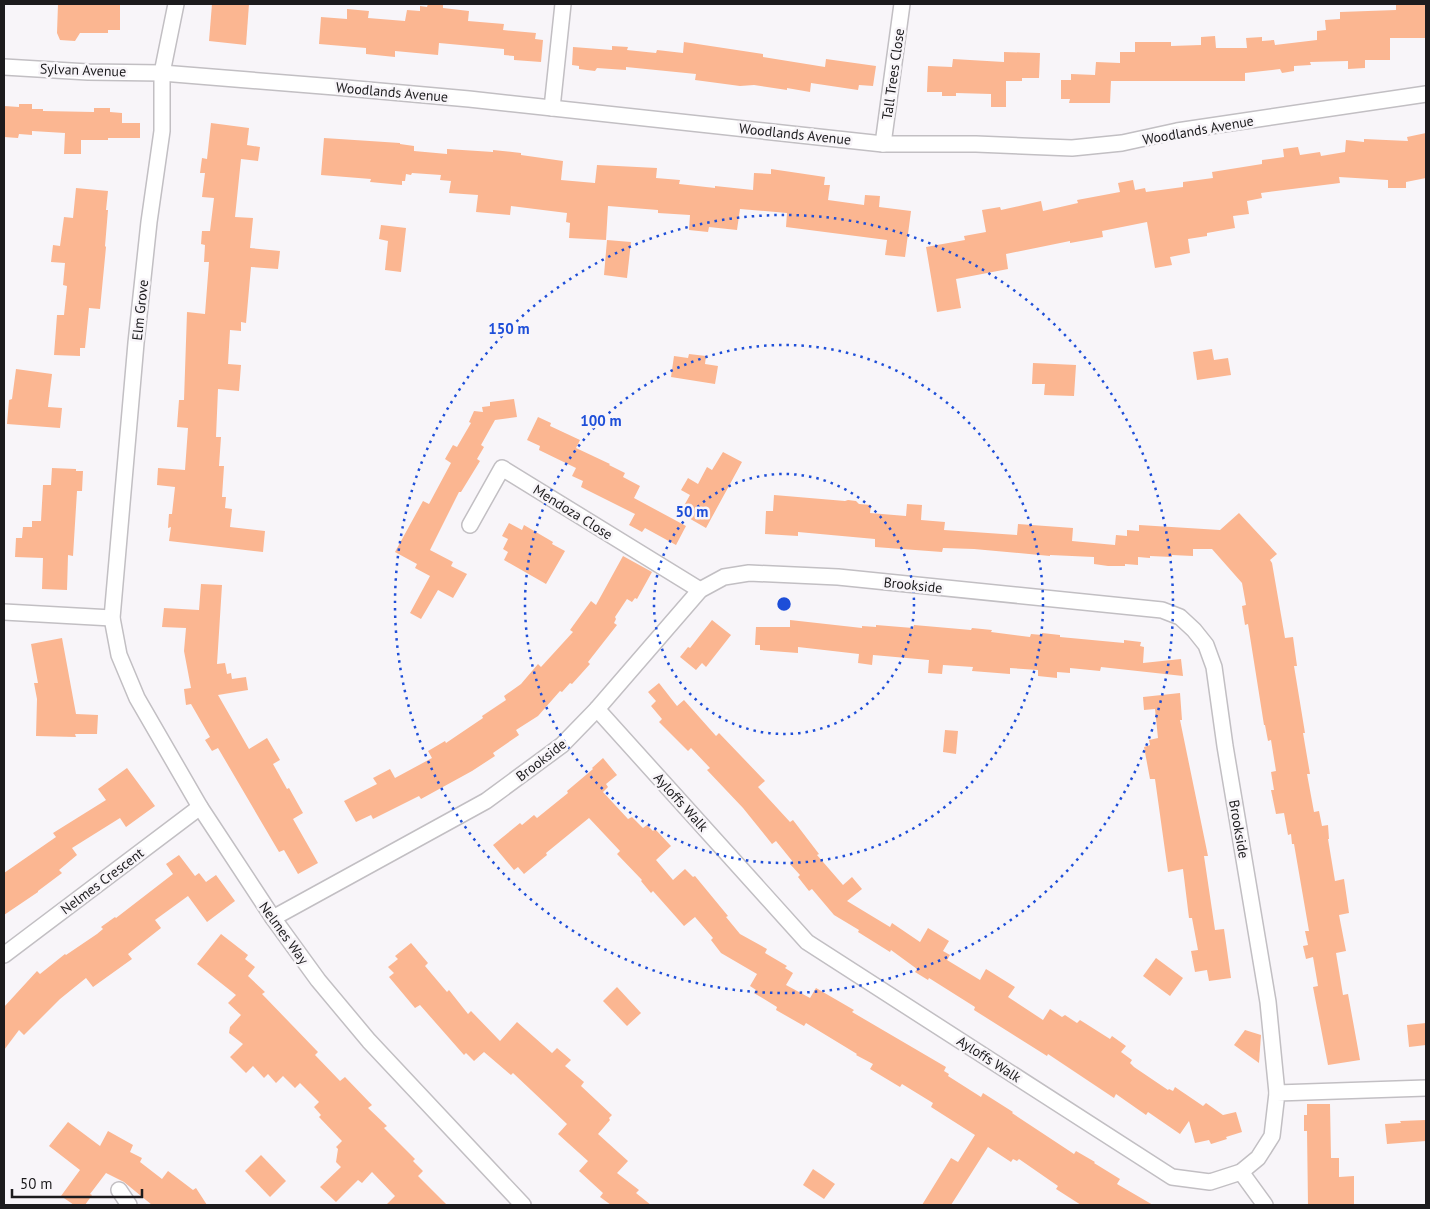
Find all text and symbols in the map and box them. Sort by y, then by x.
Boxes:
street label: Tall Trees Close [878,27,908,121]
street label: Sylvan Avenue [40,59,126,81]
street label: Woodlands Avenue [335,78,449,106]
street label: Woodlands Avenue [1141,111,1255,149]
street label: Woodlands Avenue [738,119,852,149]
street label: Elm Grove [128,279,152,341]
text: 150 m [488,319,530,338]
text: 100 m [580,411,622,430]
street label: Mendoza Close [530,480,616,544]
text: 50 m [676,502,708,521]
street label: Brookside [883,573,943,597]
centre of rings [775,595,793,613]
street label: Brookside [512,735,570,785]
street label: Ayloffs Walk [650,769,712,835]
street label: Brookside [1225,798,1253,860]
street label: Nelmes Crescent [57,844,147,918]
street label: Nelmes Way [255,898,313,968]
street label: Ayloffs Walk [954,1032,1025,1087]
scale bar [12,1166,142,1198]
text: 50 m [20,1174,53,1193]

